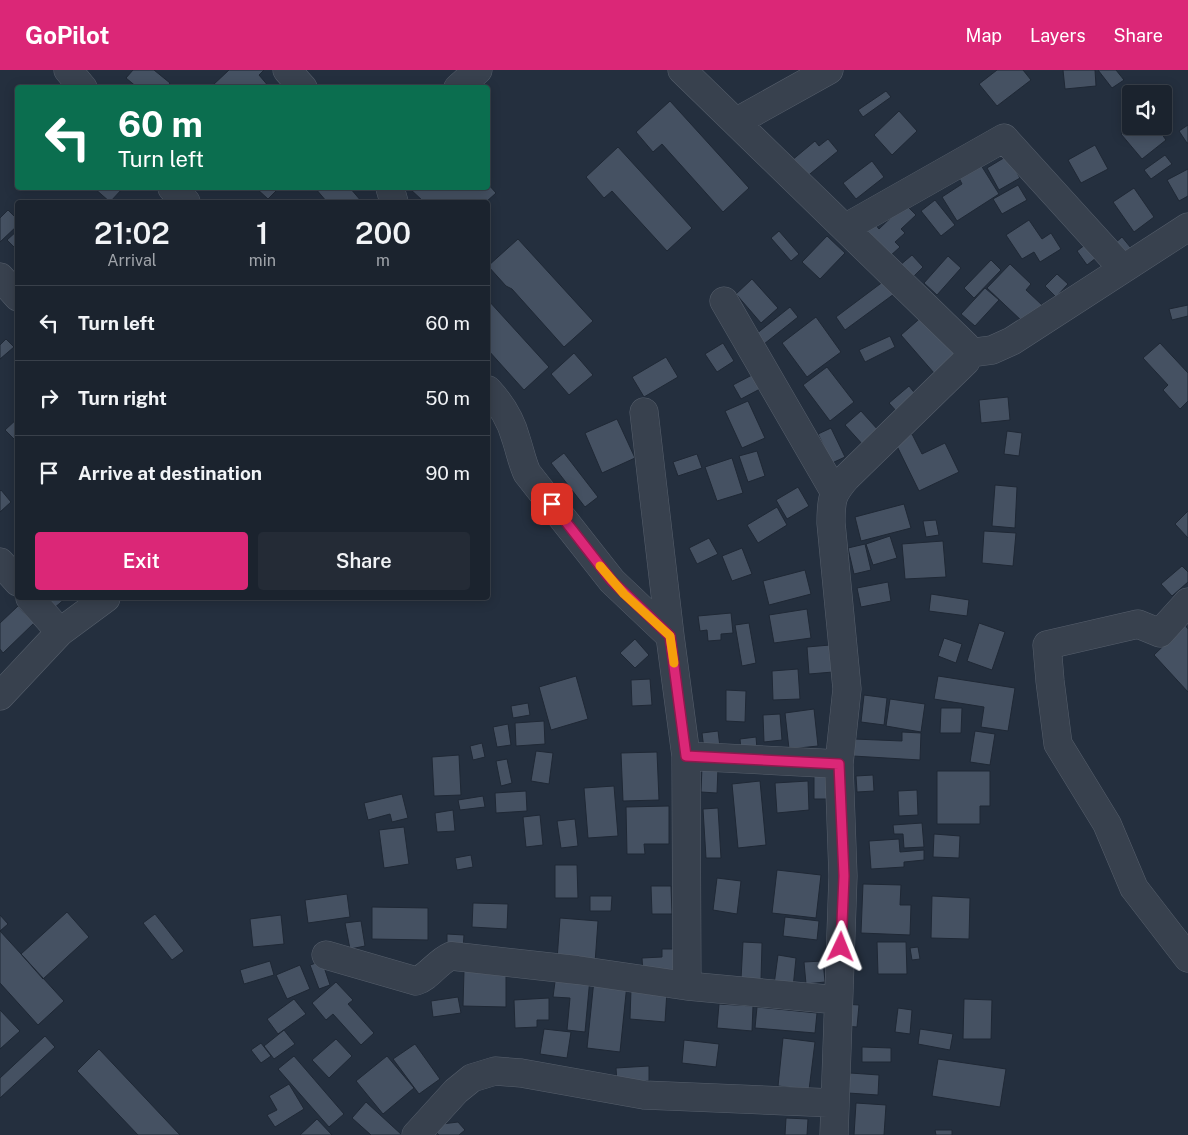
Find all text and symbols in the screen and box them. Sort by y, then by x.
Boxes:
text: GoPilot [25,21,109,49]
text: Map [966,25,1002,46]
text: Layers [1030,25,1086,46]
text: Share [1114,25,1163,46]
map controls [1122,85,1172,135]
button: sound [1122,85,1172,135]
text: 60 m [118,104,203,145]
icon: left [35,105,100,170]
text: Turn left [118,146,204,172]
text: 21:02 [94,215,170,251]
text: 1 [256,215,269,251]
text: 200 [355,215,411,251]
text: Arrival [107,251,157,270]
text: min [249,251,276,270]
text: m [376,251,390,270]
icon: left [35,309,63,337]
text: Turn left [78,312,155,334]
text: 60 m [426,312,470,334]
icon: right [35,384,63,412]
text: Turn right [78,387,167,409]
text: 50 m [425,387,470,409]
icon: arrive [35,459,63,487]
text: Arrive at destination [78,462,262,484]
text: 90 m [426,462,470,484]
pin [531,483,573,525]
icon: arrive [538,490,566,518]
button: Exit [35,532,248,590]
button: Share [258,532,470,590]
position arrow [814,920,866,972]

